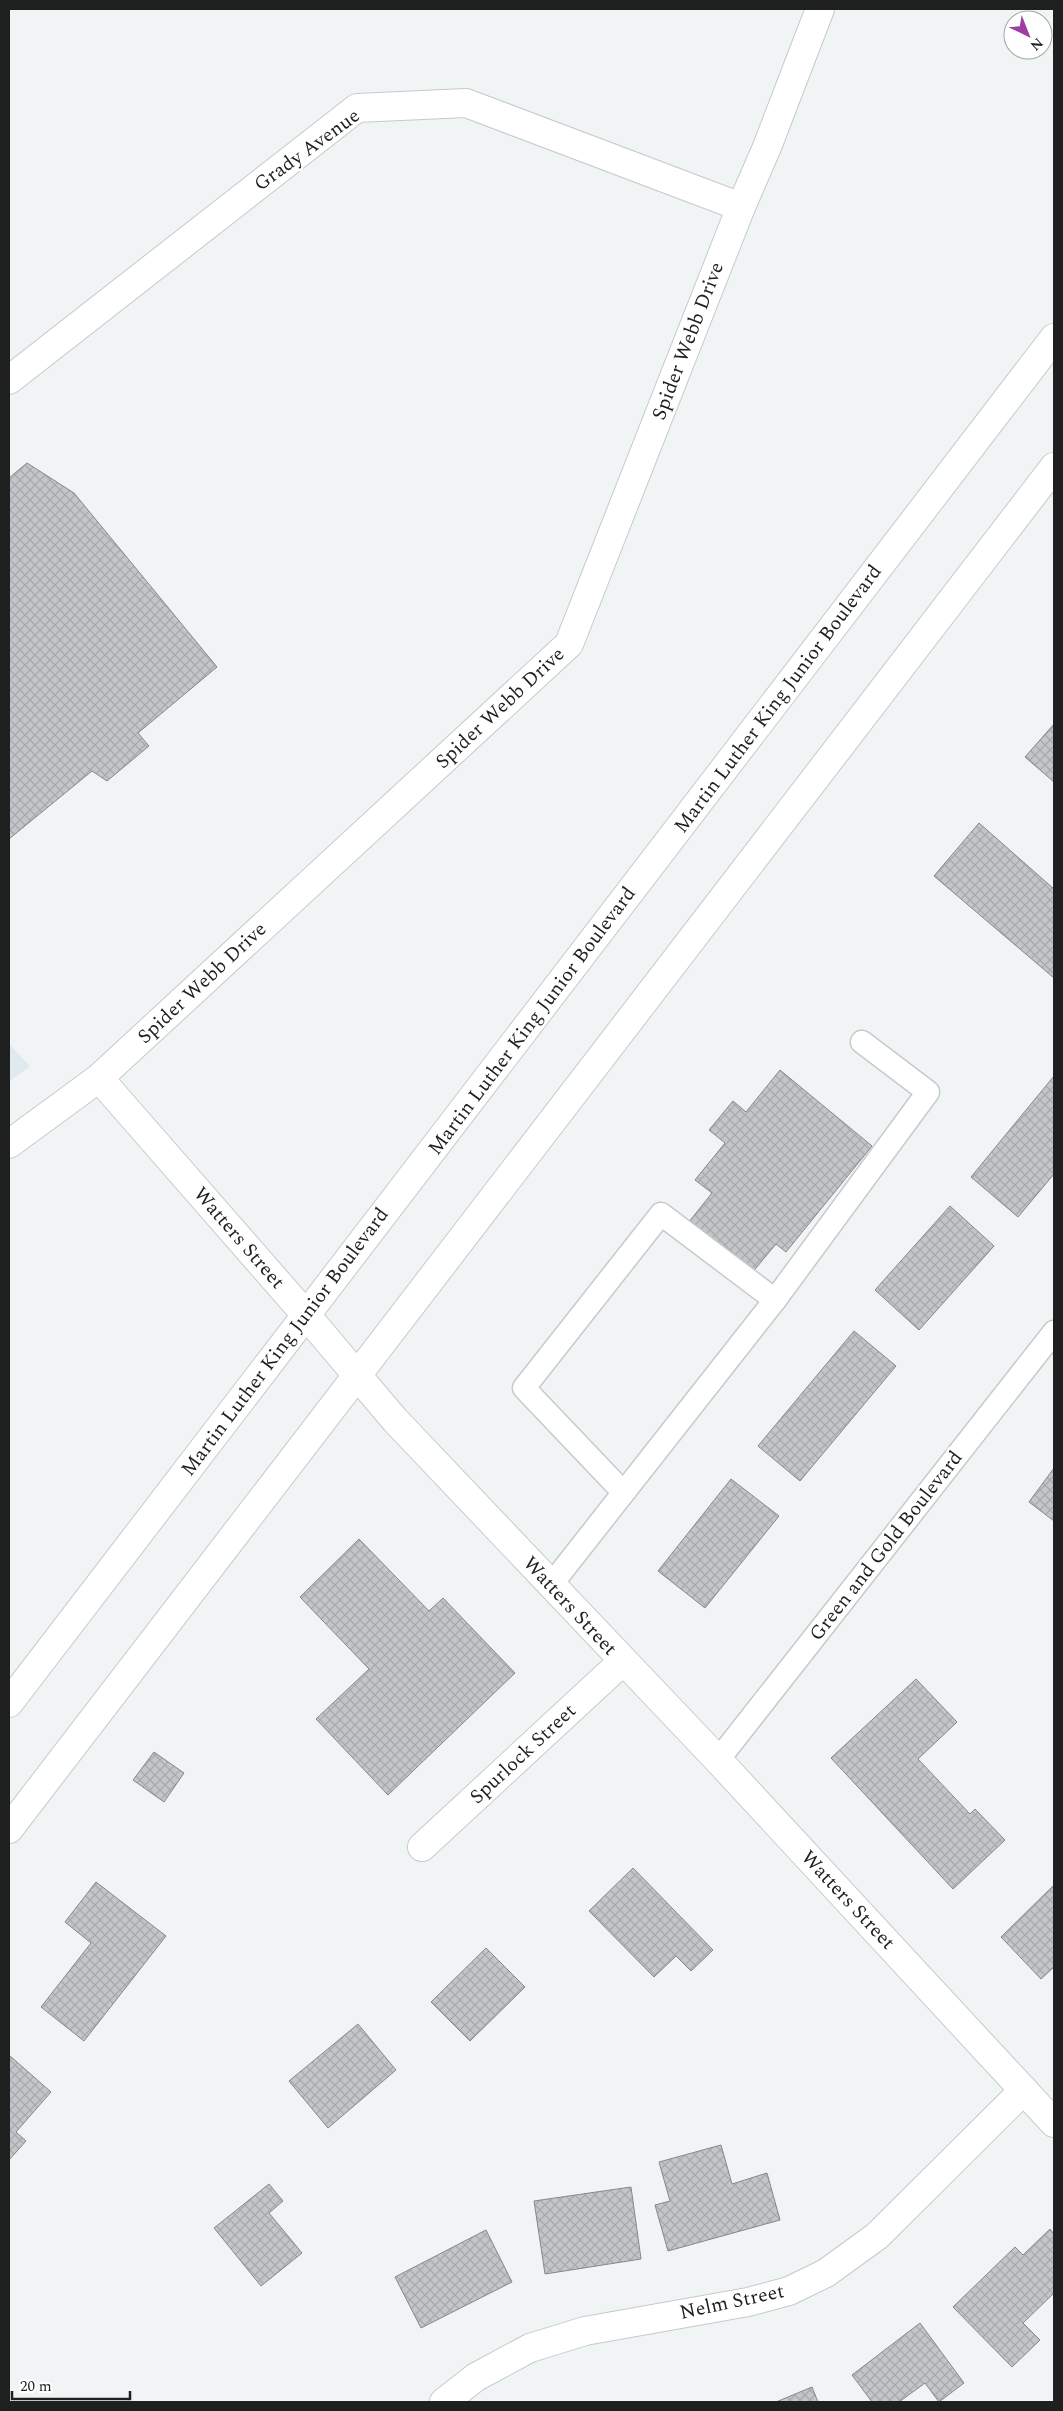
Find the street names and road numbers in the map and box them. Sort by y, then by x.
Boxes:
street label: Grady Avenue [248,101,366,199]
street label: Spider Webb Drive [644,258,732,424]
street label: Martin Luther King Junior Boulevard [667,558,889,840]
street label: Spider Webb Drive [429,640,571,776]
street label: Martin Luther King Junior Boulevard [421,880,643,1162]
street label: Spider Webb Drive [131,915,273,1051]
street label: Watters Street [186,1180,292,1296]
street label: Martin Luther King Junior Boulevard [174,1201,396,1483]
street label: Green and Gold Boulevard [802,1444,970,1648]
street label: Watters Street [516,1549,624,1663]
street label: Spurlock Street [463,1697,583,1811]
street label: Watters Street [794,1843,902,1957]
street label: Nelm Street [677,2276,787,2328]

